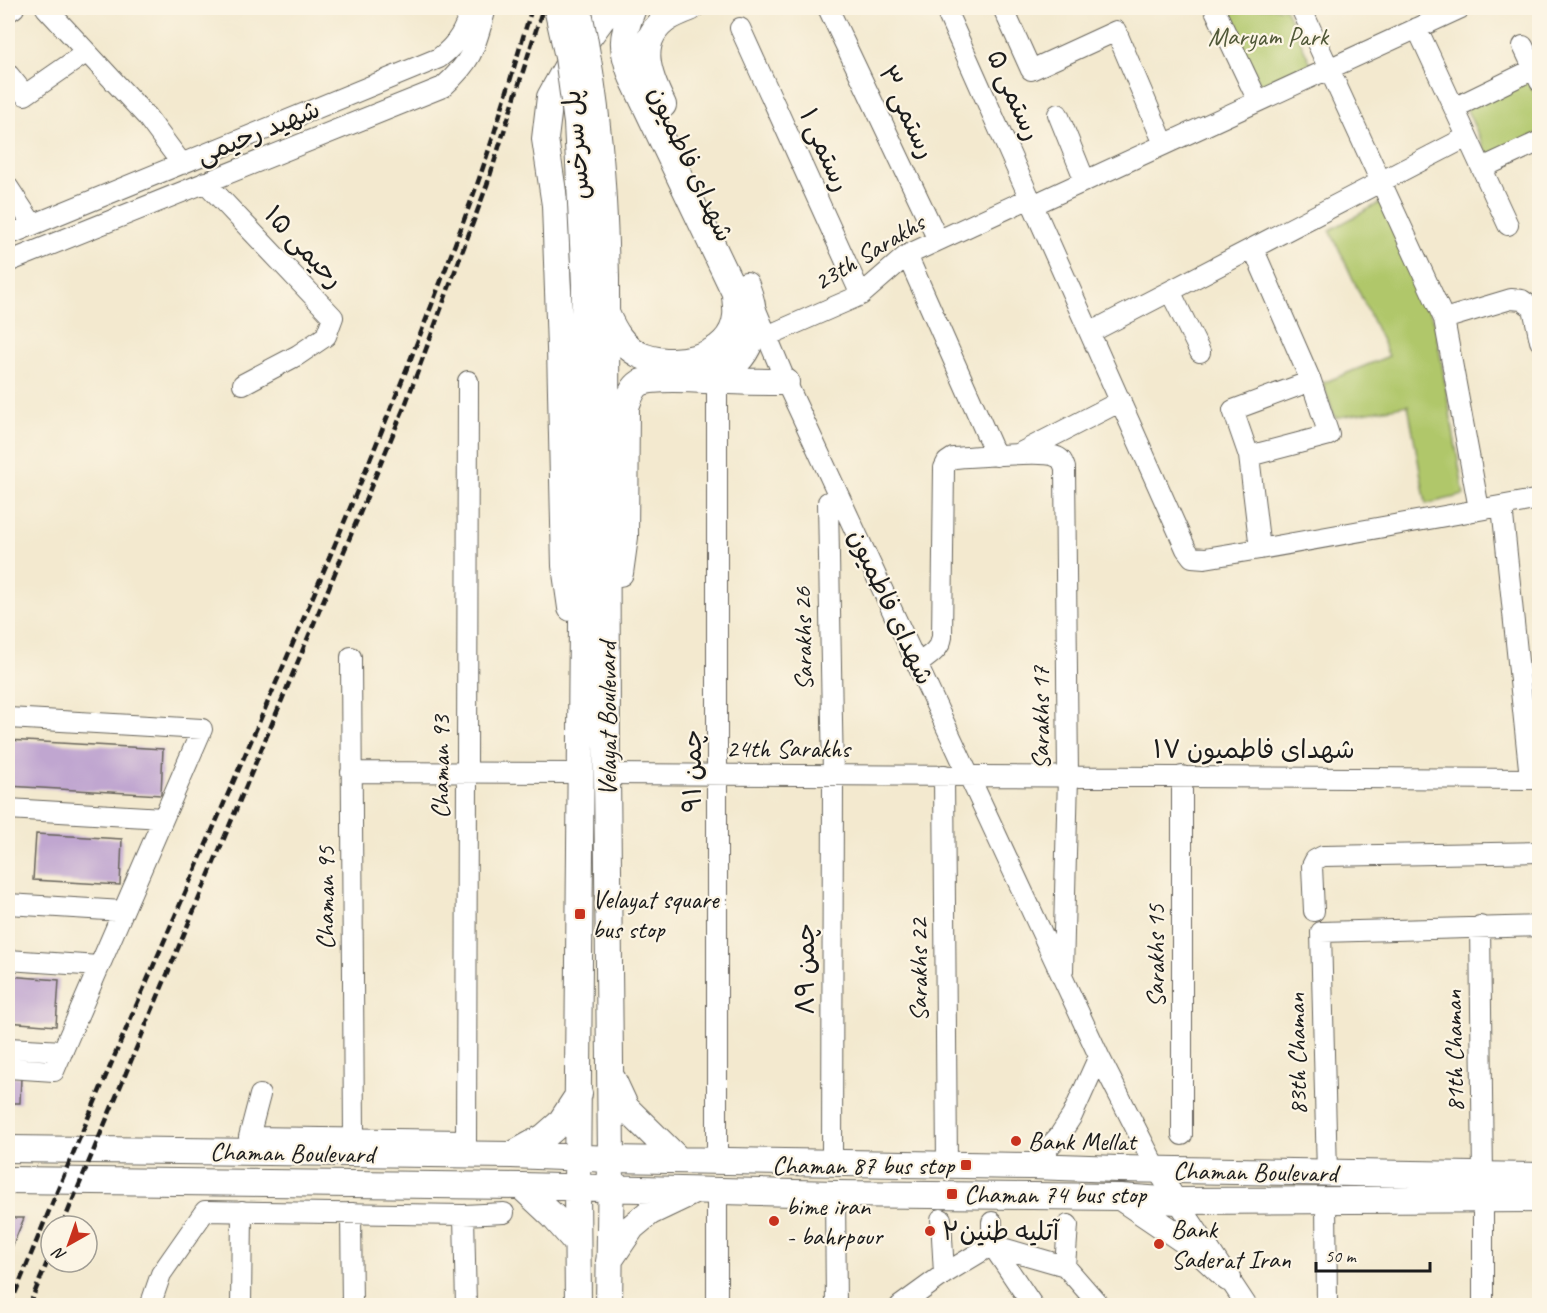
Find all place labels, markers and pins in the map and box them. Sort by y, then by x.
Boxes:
place label: Velayat square bus stop [592,883,720,946]
marker: Velayat square bus stop [573,907,587,921]
place label: Bank Mellat [1028,1125,1138,1158]
marker: Bank Mellat [1009,1134,1023,1148]
place label: Chaman 87 bus stop [772,1149,956,1182]
marker: Chaman 87 bus stop [959,1158,973,1172]
place label: Chaman 74 bus stop [964,1178,1148,1211]
marker: Chaman 74 bus stop [945,1187,959,1201]
place label: bime iran - bahrpour [786,1190,884,1253]
place label: Bank Saderat Iran [1171,1213,1291,1276]
marker: bime iran - bahrpour [767,1214,781,1228]
place label: آتلیه طنین۲ [942,1215,1061,1248]
marker: آتلیه طنین۲ [923,1224,937,1238]
marker: Bank Saderat Iran [1152,1237,1166,1251]

